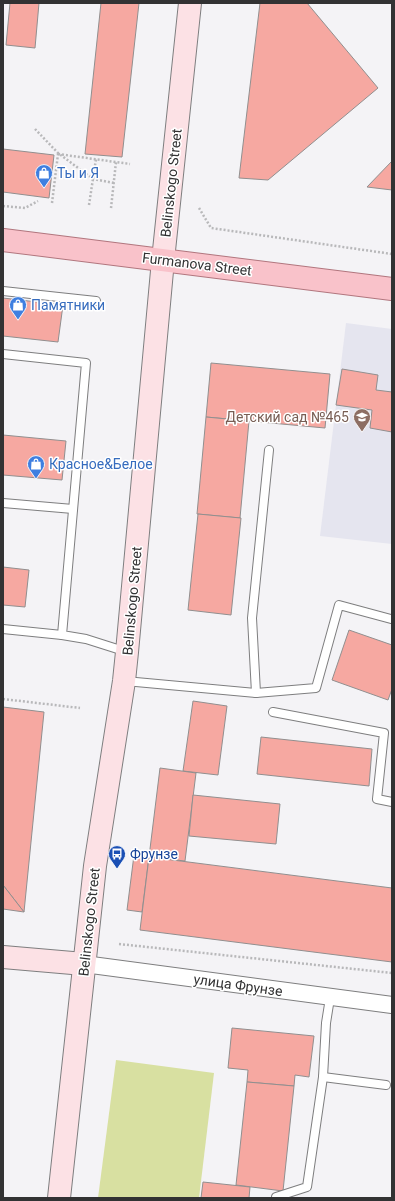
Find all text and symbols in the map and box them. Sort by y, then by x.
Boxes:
street label: Belinskogo Street [157,127,185,238]
shop icon: Ты и Я [34,163,54,188]
place label: Ты и Я [57,165,99,181]
street label: Furmanova Street [141,249,253,279]
shop icon: Памятники [8,295,28,320]
place label: Памятники [31,297,105,313]
school or university icon: Детский сад №465 [352,407,372,432]
place label: Детский сад №465 [226,409,349,425]
shop icon: Красное&Белое [26,454,46,479]
place label: Красное&Белое [49,456,153,472]
street label: Belinskogo Street [119,545,145,656]
bus stop icon: Фрунзе [107,844,127,869]
place label: Фрунзе [130,846,178,862]
street label: Belinskogo Street [75,866,103,977]
street label: улица Фрунзе [192,971,284,999]

